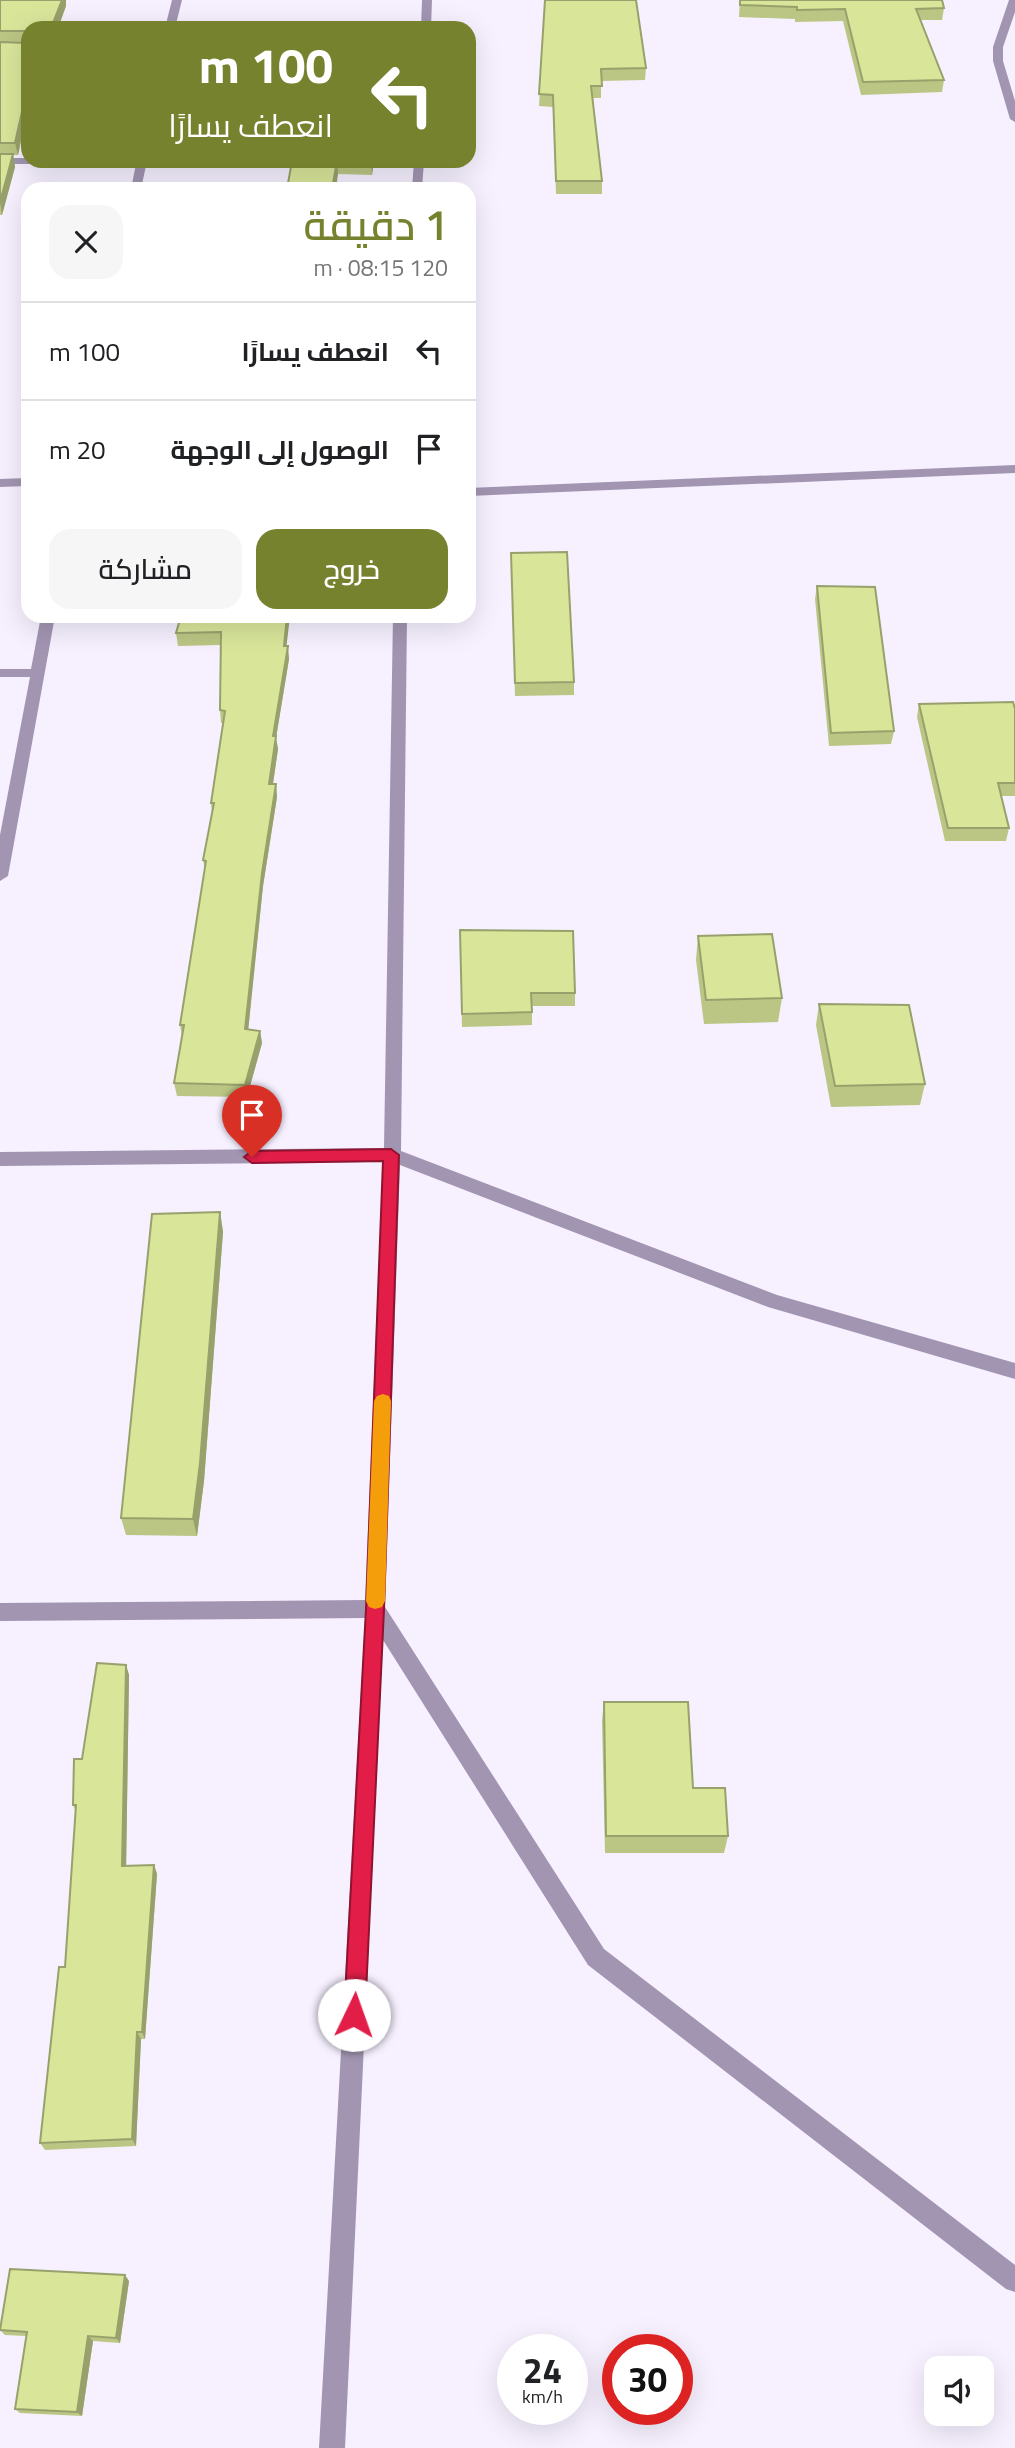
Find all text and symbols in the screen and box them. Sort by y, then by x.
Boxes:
text: 100 m [199,27,333,102]
icon: left [357,49,448,140]
text: انعطف يسارًا [168,101,333,149]
text: 1 دقيقة [303,192,448,256]
button: close [49,205,123,279]
text: 120 m · 08:15 [313,250,448,285]
text: 100 m [49,332,120,371]
text: انعطف يسارًا [241,332,389,371]
icon: left [410,332,448,370]
text: 20 m [49,430,106,469]
text: الوصول إلى الوجهة [170,430,389,469]
icon: arrive [410,430,448,468]
button: مشاركة [49,529,242,609]
button: خروج [256,529,448,609]
pin [222,1085,282,1157]
icon: arrive [233,1096,271,1134]
position arrow [317,1978,391,2052]
speed limit sign: 30 [602,2334,693,2425]
text: 24 [523,2343,562,2397]
map controls [924,2356,994,2426]
button: sound [924,2356,994,2426]
text: km/h [522,2383,563,2410]

